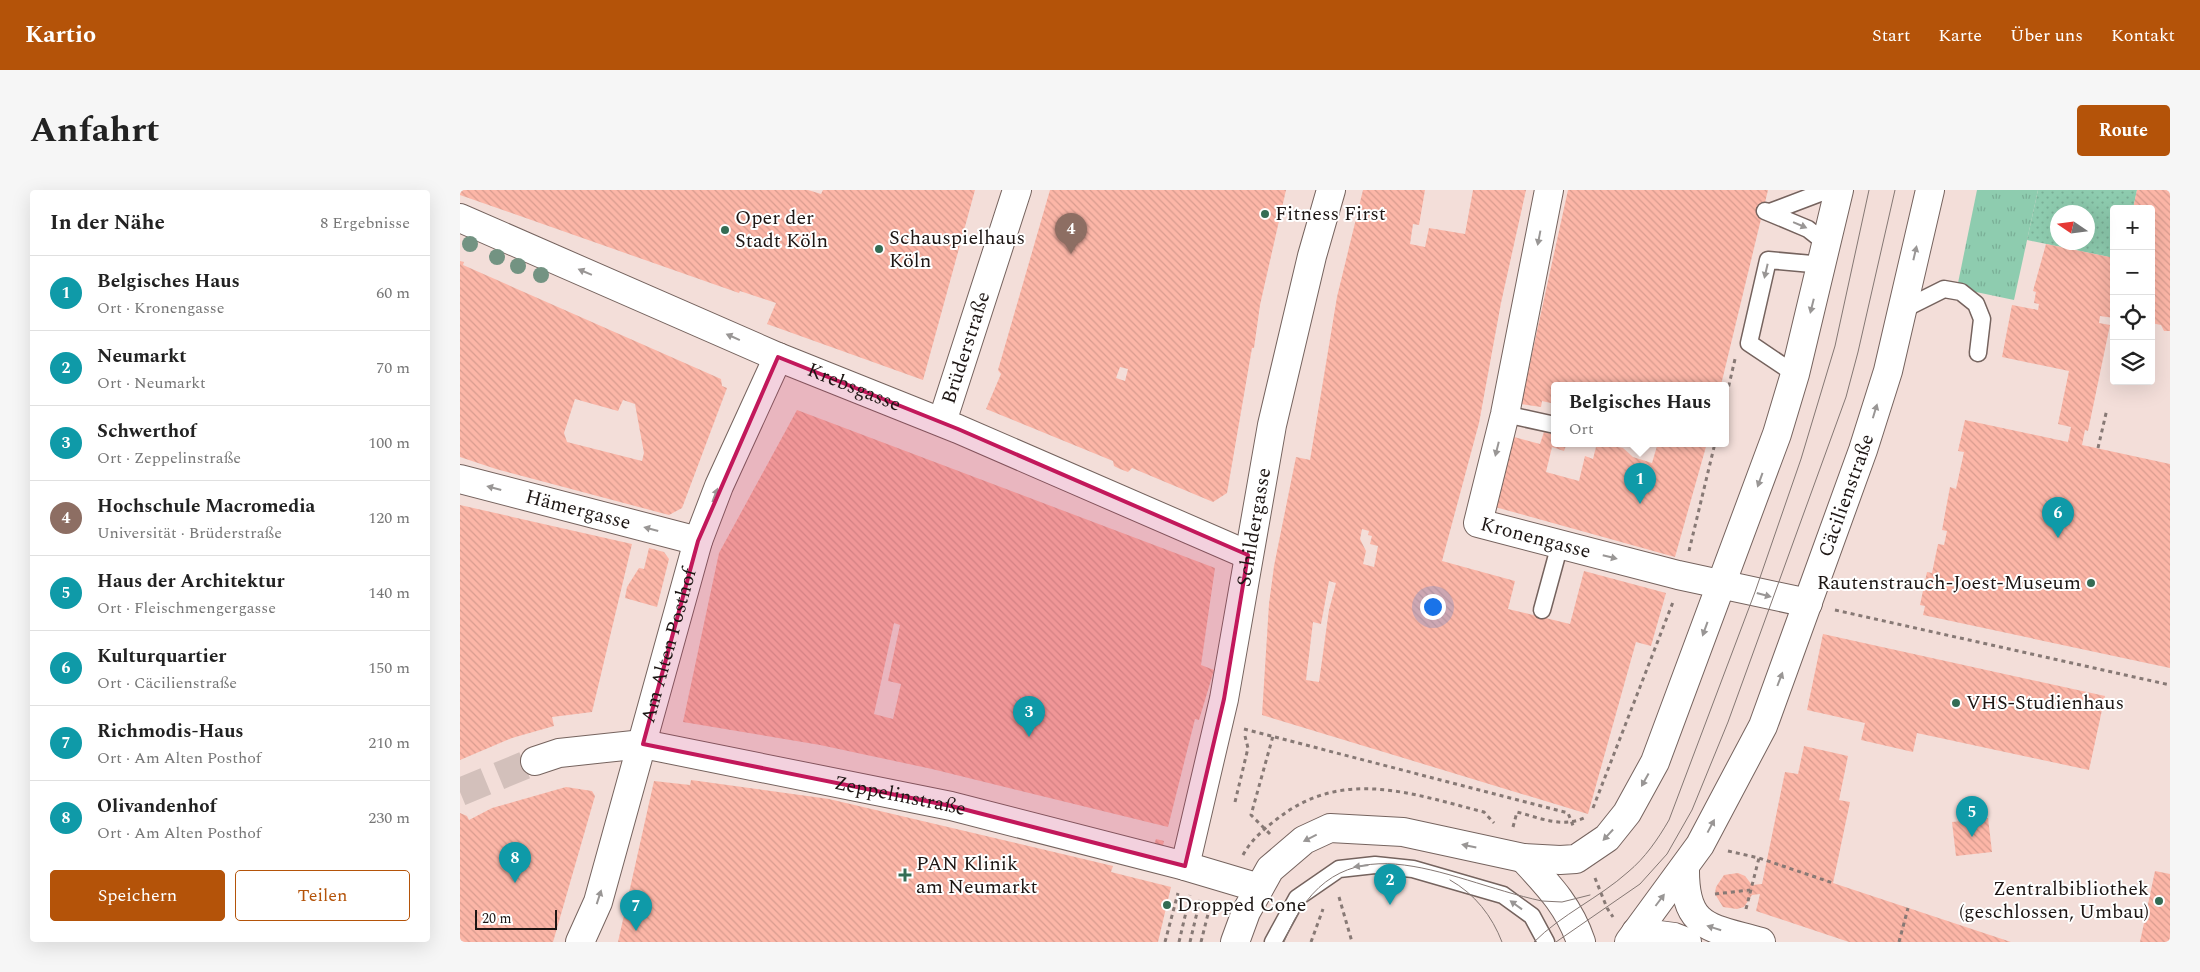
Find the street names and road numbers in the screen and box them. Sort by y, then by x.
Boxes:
street label: Brüderstraße [934,288,998,408]
street label: Krebsgasse [803,355,906,420]
street label: Cäcilienstraße [1810,430,1882,561]
street label: Schildergasse [1229,465,1279,589]
street label: Hämergasse [522,482,634,538]
street label: Kronengasse [1477,509,1594,567]
street label: Am Alten Posthof [633,563,705,726]
street label: Zeppelinstraße [831,768,969,824]

